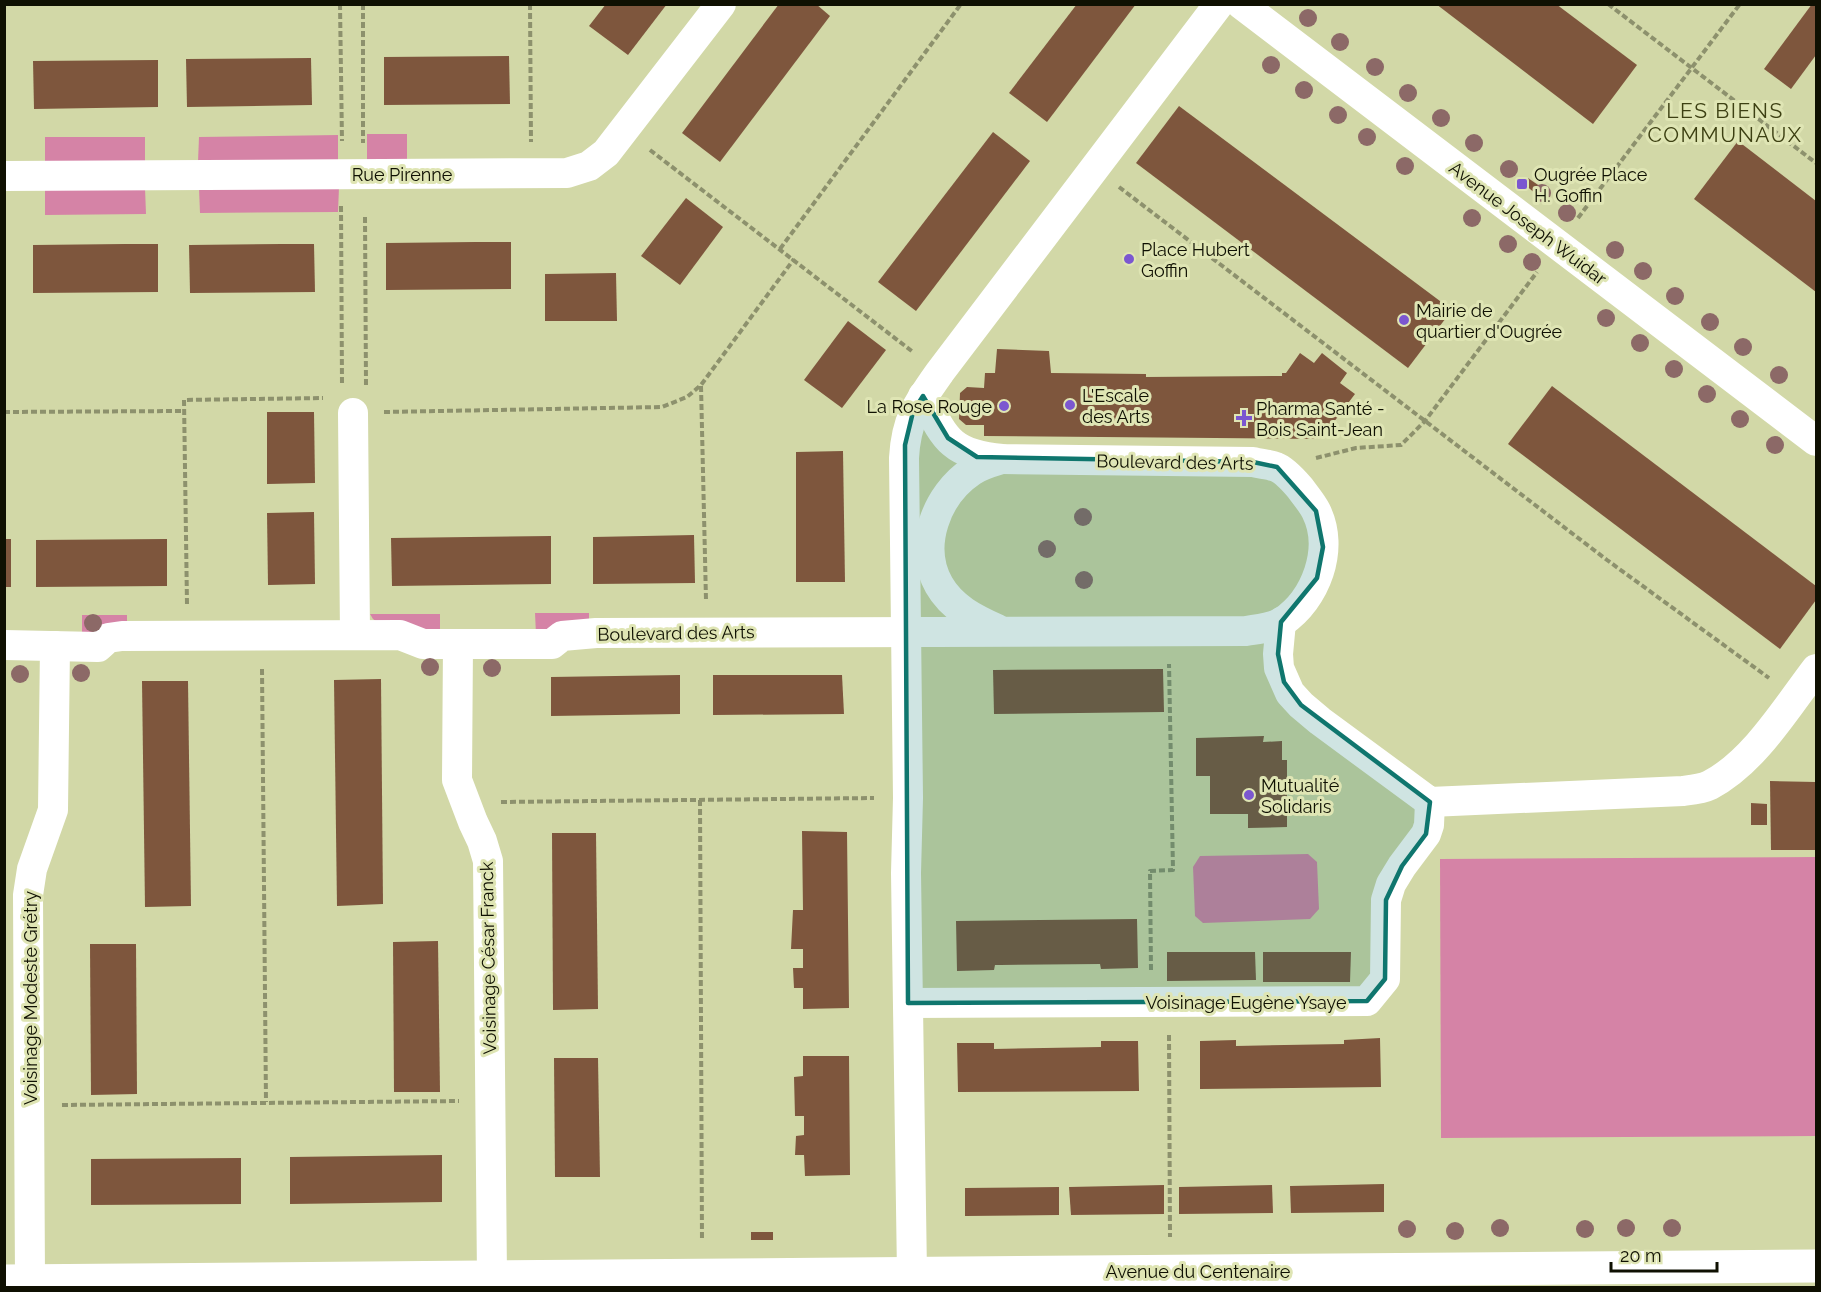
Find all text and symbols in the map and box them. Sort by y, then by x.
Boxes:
district label: LES BIENS COMMUNAUX [1647,98,1803,147]
street label: Avenue Joseph Wuidar [1445,157,1611,289]
street label: Rue Pirenne [352,164,453,185]
place label: Ougrée Place H. Goffin [1534,164,1648,206]
marker: Ougrée Place H. Goffin [1515,177,1529,191]
place label: Place Hubert Goffin [1141,239,1250,281]
marker: Place Hubert Goffin [1122,252,1136,266]
place label: Mairie de quartier d'Ougrée [1416,300,1563,342]
marker: Mairie de quartier d'Ougrée [1397,313,1411,327]
place label: L'Escale des Arts [1082,385,1150,427]
place label: La Rose Rouge [867,396,992,417]
marker: L'Escale des Arts [1063,398,1077,412]
place label: Pharma Santé - Bois Saint-Jean [1256,398,1385,440]
marker: La Rose Rouge [997,399,1011,413]
marker: Pharma Santé - Bois Saint-Jean [1237,411,1251,425]
street label: Boulevard des Arts [1096,450,1254,474]
street label: Boulevard des Arts [597,621,755,645]
place label: Mutualité Solidaris [1261,775,1340,817]
marker: Mutualité Solidaris [1242,788,1256,802]
street label: Voisinage César Franck [476,861,500,1055]
street label: Voisinage Modeste Grétry [20,891,41,1105]
street label: Voisinage Eugène Ysaye [1145,992,1347,1013]
scale bar [1611,1235,1718,1273]
text: 20 m [1620,1245,1662,1266]
street label: Avenue du Centenaire [1106,1261,1291,1282]

